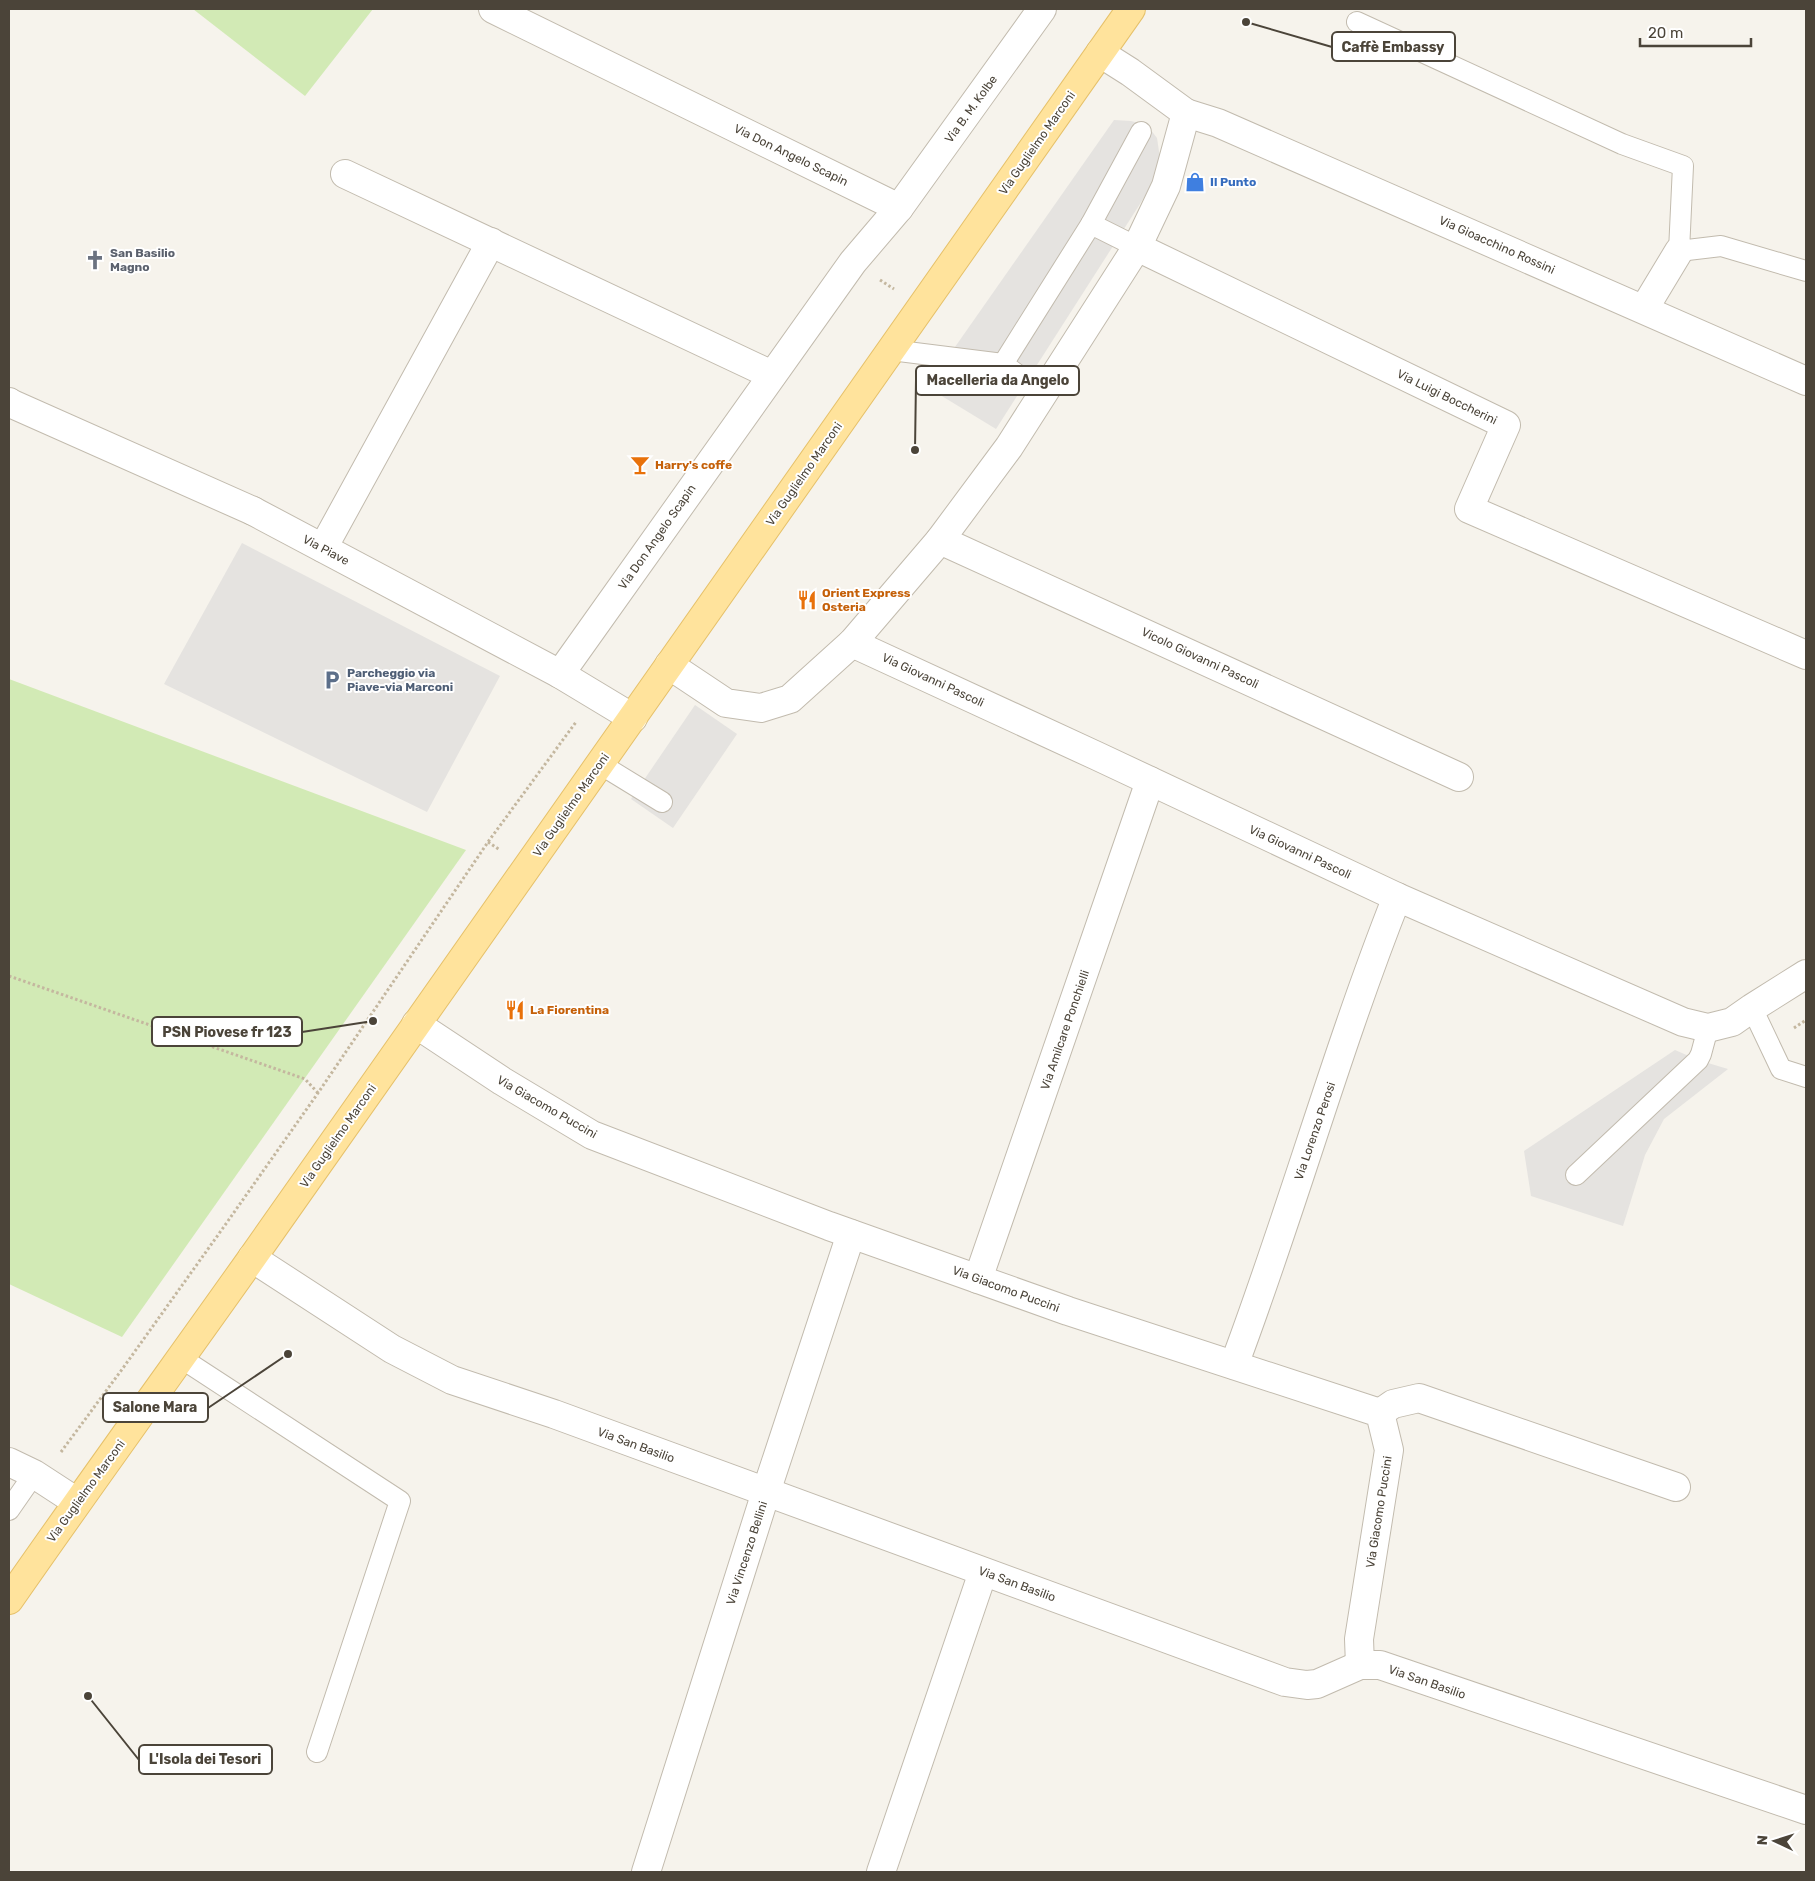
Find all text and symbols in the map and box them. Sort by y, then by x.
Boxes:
scale bar [1640,15,1751,47]
text: 20 m [1648,24,1683,42]
callout: Caffè Embassy [1332,32,1455,61]
text: Caffè Embassy [1342,39,1445,56]
street label: Via B. M. Kolbe [942,72,1000,146]
street label: Via Guglielmo Marconi [996,88,1078,197]
street label: Via Don Angelo Scapin [732,121,850,189]
shop icon: Il Punto [1184,171,1206,193]
place label: Il Punto [1210,175,1256,189]
street label: Via Gioacchino Rossini [1437,213,1557,277]
place label: San Basilio Magno [110,246,175,274]
church icon: San Basilio Magno [84,249,106,271]
callout: Macelleria da Angelo [916,366,1079,395]
street label: Via Luigi Boccherini [1395,367,1499,427]
text: Macelleria da Angelo [927,372,1069,389]
street label: Via Guglielmo Marconi [763,419,845,528]
bar icon: Harry's coffe [629,454,651,476]
place label: Harry's coffe [655,458,732,472]
street label: Via Don Angelo Scapin [615,482,699,592]
street label: Via Piave [300,532,352,568]
place label: Orient Express Osteria [822,586,911,614]
restaurant icon: Orient Express Osteria [796,589,818,611]
street label: Vicolo Giovanni Pascoli [1139,625,1261,691]
street label: Via Giovanni Pascoli [880,650,986,710]
place label: Parcheggio via Piave-via Marconi [347,666,453,694]
parking icon: Parcheggio via Piave-via Marconi [321,669,343,691]
street label: Via Guglielmo Marconi [530,750,612,859]
street label: Via Giovanni Pascoli [1247,822,1353,882]
street label: Via Amilcare Ponchielli [1038,968,1092,1092]
restaurant icon: La Fiorentina [504,999,526,1021]
place label: La Fiorentina [530,1003,609,1017]
callout: PSN Piovese fr 123 [152,1017,302,1046]
text: PSN Piovese fr 123 [162,1024,292,1041]
street label: Via Giacomo Puccini [494,1073,600,1141]
street label: Via Lorenzo Perosi [1292,1080,1338,1182]
street label: Via Guglielmo Marconi [297,1081,379,1190]
street label: Via Giacomo Puccini [950,1263,1062,1315]
callout: Salone Mara [103,1393,208,1422]
text: Salone Mara [113,1399,197,1416]
street label: Via San Basilio [596,1425,677,1465]
street label: Via Guglielmo Marconi [44,1437,128,1545]
street label: Via Giacomo Puccini [1363,1455,1395,1569]
street label: Via Vincenzo Bellini [724,1499,770,1607]
street label: Via San Basilio [977,1564,1058,1604]
street label: Via San Basilio [1386,1662,1468,1702]
callout: L'Isola dei Tesori [139,1745,272,1774]
text: L'Isola dei Tesori [149,1751,261,1768]
north arrow [1750,1816,1800,1866]
text: N [1754,1835,1771,1846]

